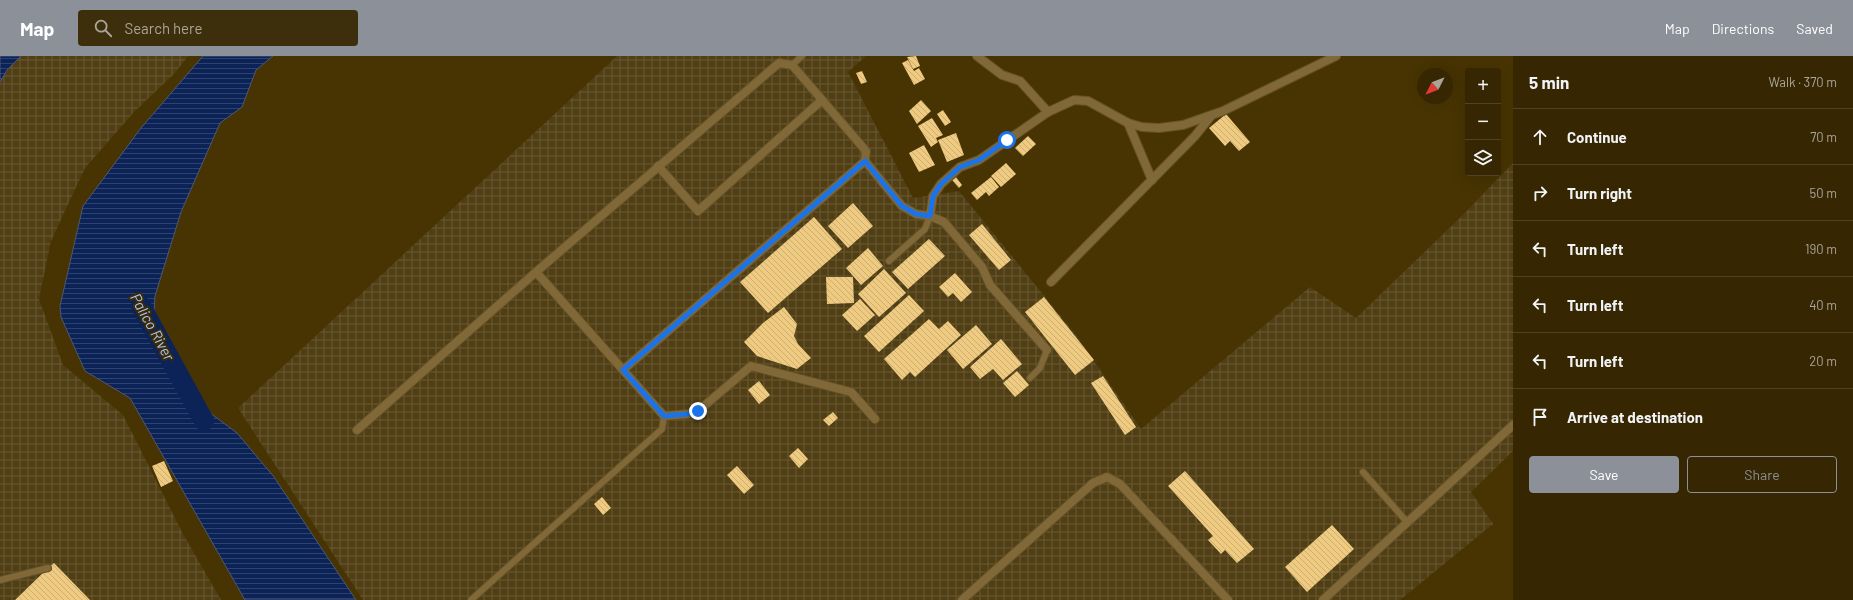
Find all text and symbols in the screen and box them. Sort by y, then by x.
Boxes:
search box [78,10,358,46]
text: Map [20,17,54,40]
icon: search [92,17,114,39]
text: Search here [124,19,202,37]
text: Map [1665,20,1690,37]
text: Directions [1712,20,1774,37]
text: Saved [1796,20,1833,37]
north arrow [1417,68,1453,104]
map controls [1465,68,1501,176]
button: + [1465,68,1501,104]
text: 5 min [1529,72,1569,92]
text: Walk · 370 m [1769,74,1837,90]
button: − [1465,104,1501,140]
icon: ahead [1529,126,1551,148]
text: Continue [1567,128,1627,146]
text: 70 m [1810,129,1837,145]
route start [998,131,1016,149]
button: layers [1465,140,1501,176]
icon: right [1529,182,1551,204]
text: Turn right [1567,184,1632,202]
text: 50 m [1810,185,1837,201]
icon: left [1529,238,1551,260]
text: Turn left [1567,240,1623,258]
text: 190 m [1805,241,1837,257]
water label: Palico River [127,290,179,364]
icon: left [1529,294,1551,316]
text: Turn left [1567,296,1623,314]
text: 40 m [1809,297,1837,313]
icon: left [1529,350,1551,372]
text: Turn left [1567,352,1623,370]
text: 20 m [1809,353,1837,369]
route end [689,402,707,420]
icon: arrive [1529,406,1551,428]
text: Arrive at destination [1567,408,1703,426]
button: Save [1529,456,1679,493]
button: Share [1687,456,1837,493]

